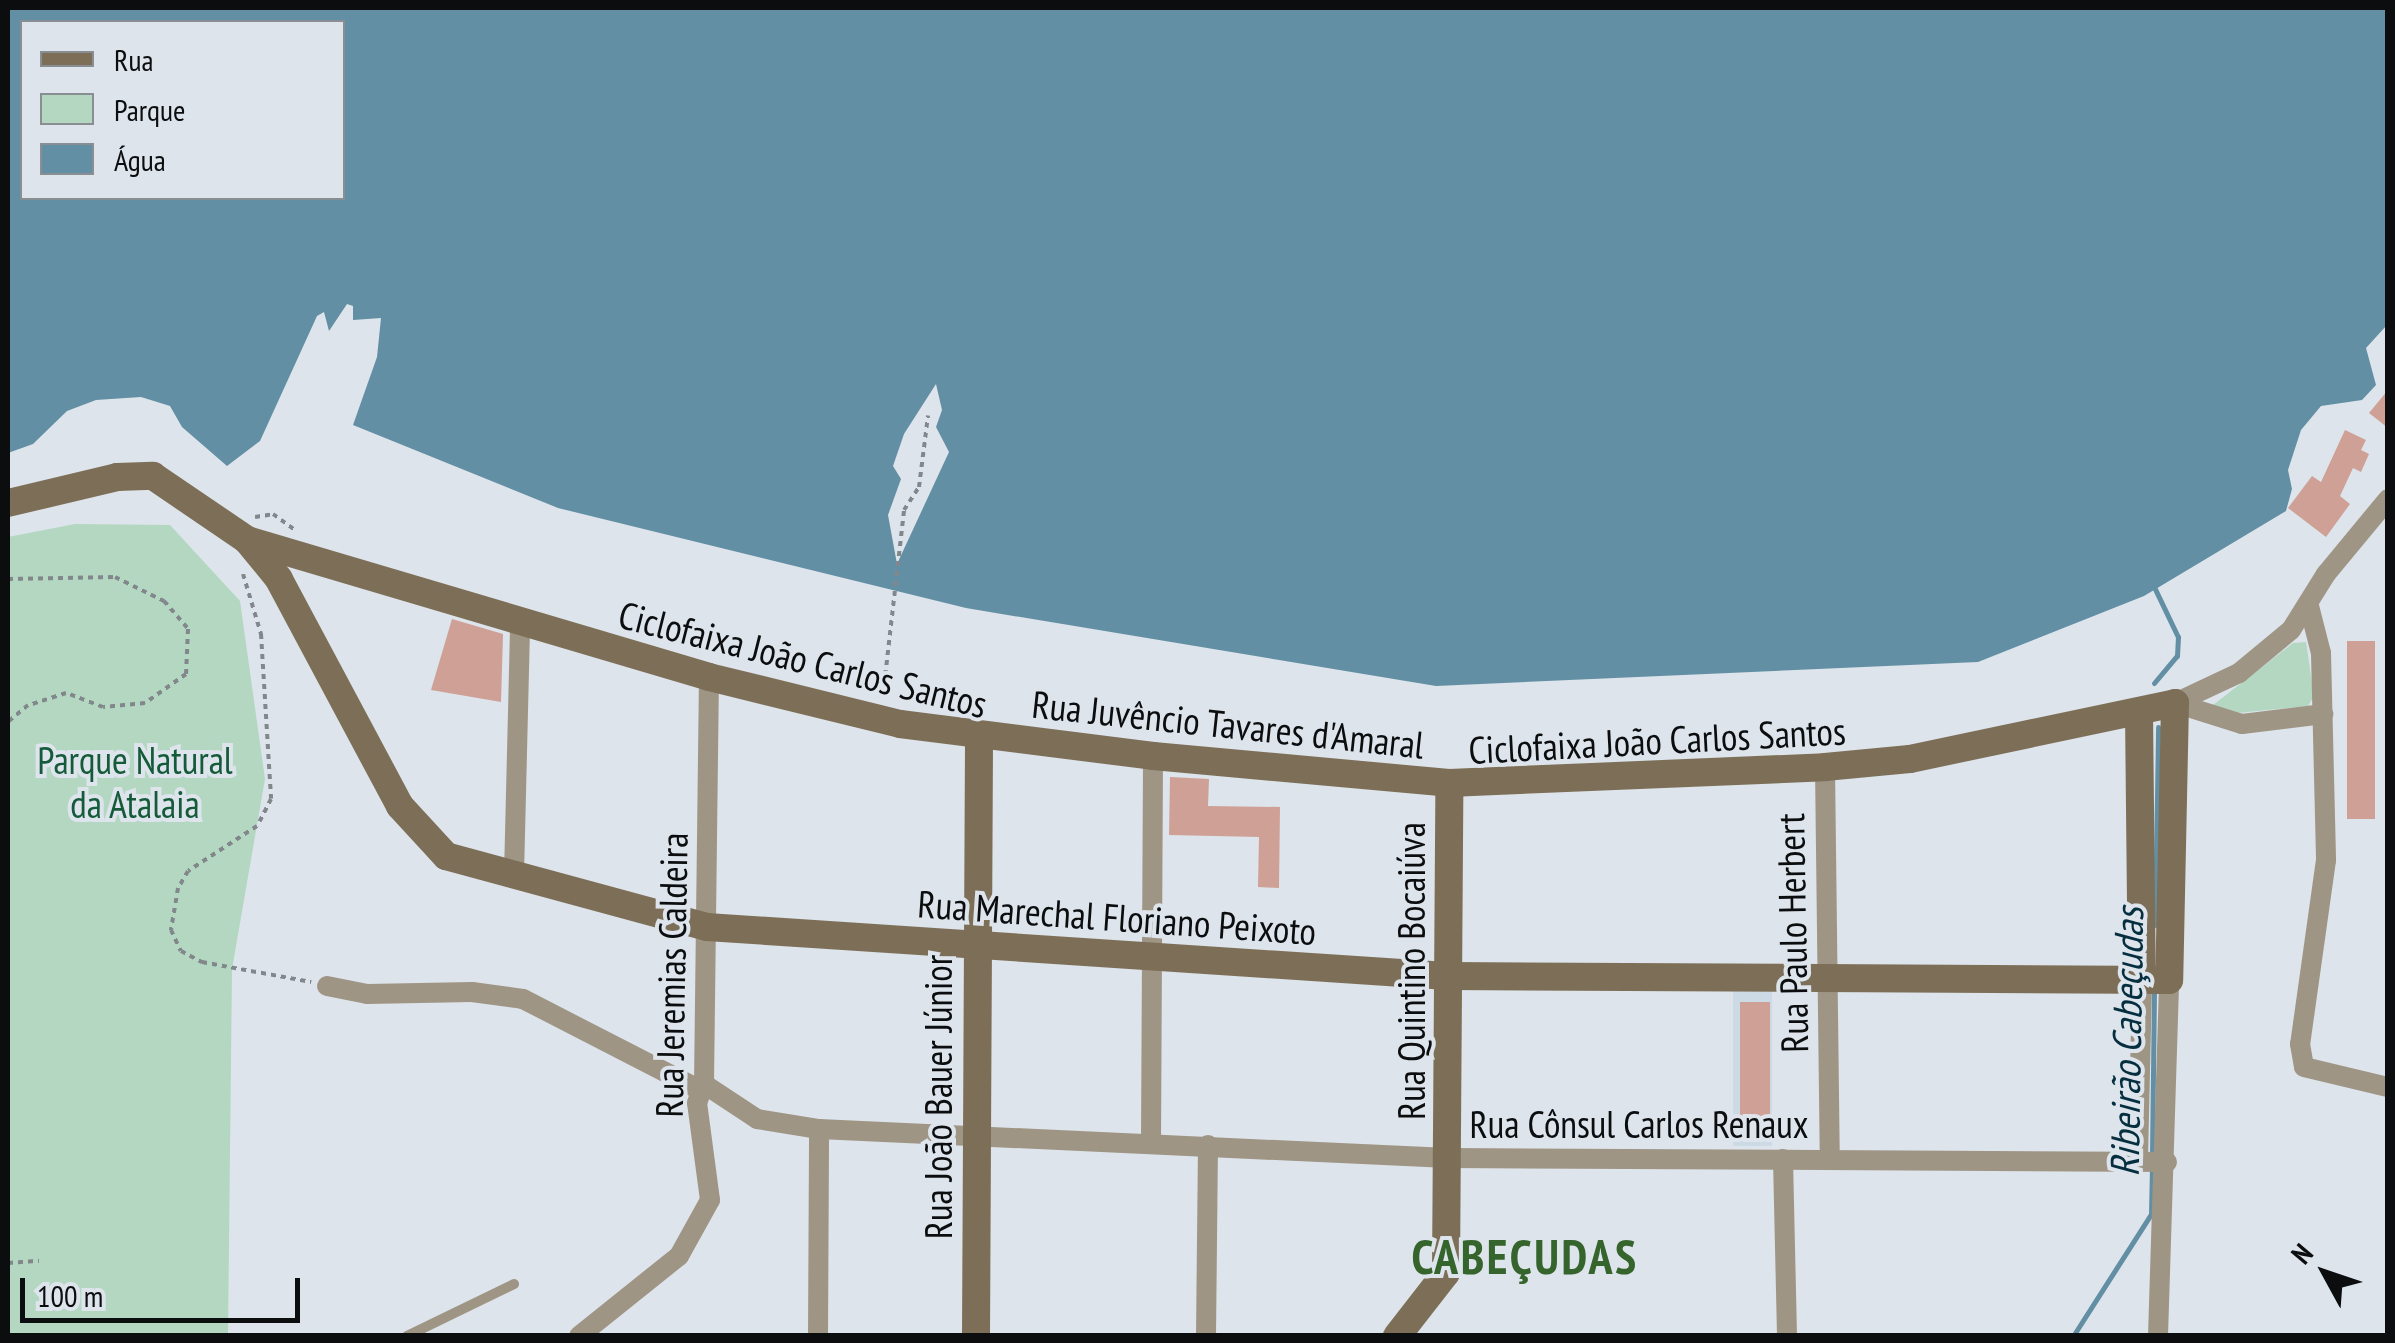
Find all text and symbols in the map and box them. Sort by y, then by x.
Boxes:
legend [20,20,345,200]
text: Rua [114,40,153,79]
text: Parque [114,90,185,129]
text: Água [114,140,166,179]
street label: Ciclofaixa João Carlos Santos [614,591,992,727]
street label: Rua Juvêncio Tavares d'Amaral [1029,681,1427,767]
street label: Ciclofaixa João Carlos Santos [1467,707,1847,773]
park label: Parque Natural da Atalaia [37,737,233,826]
street label: Rua Paulo Herbert [1767,813,1817,1053]
street label: Rua Quintino Bocaiúva [1388,822,1434,1120]
street label: Rua Jeremias Caldeira [646,832,696,1118]
street label: Rua Marechal Floriano Peixoto [916,880,1318,954]
water label: Ribeirão Cabeçudas [2100,907,2152,1177]
street label: Rua João Bauer Júnior [915,955,961,1239]
street label: Rua Cônsul Carlos Renaux [1470,1101,1808,1147]
north arrow [2275,1223,2375,1323]
district label: CABEÇUDAS [1411,1228,1639,1286]
text: N [2283,1236,2321,1271]
scale bar [25,1258,305,1320]
text: 100 m [37,1276,103,1315]

